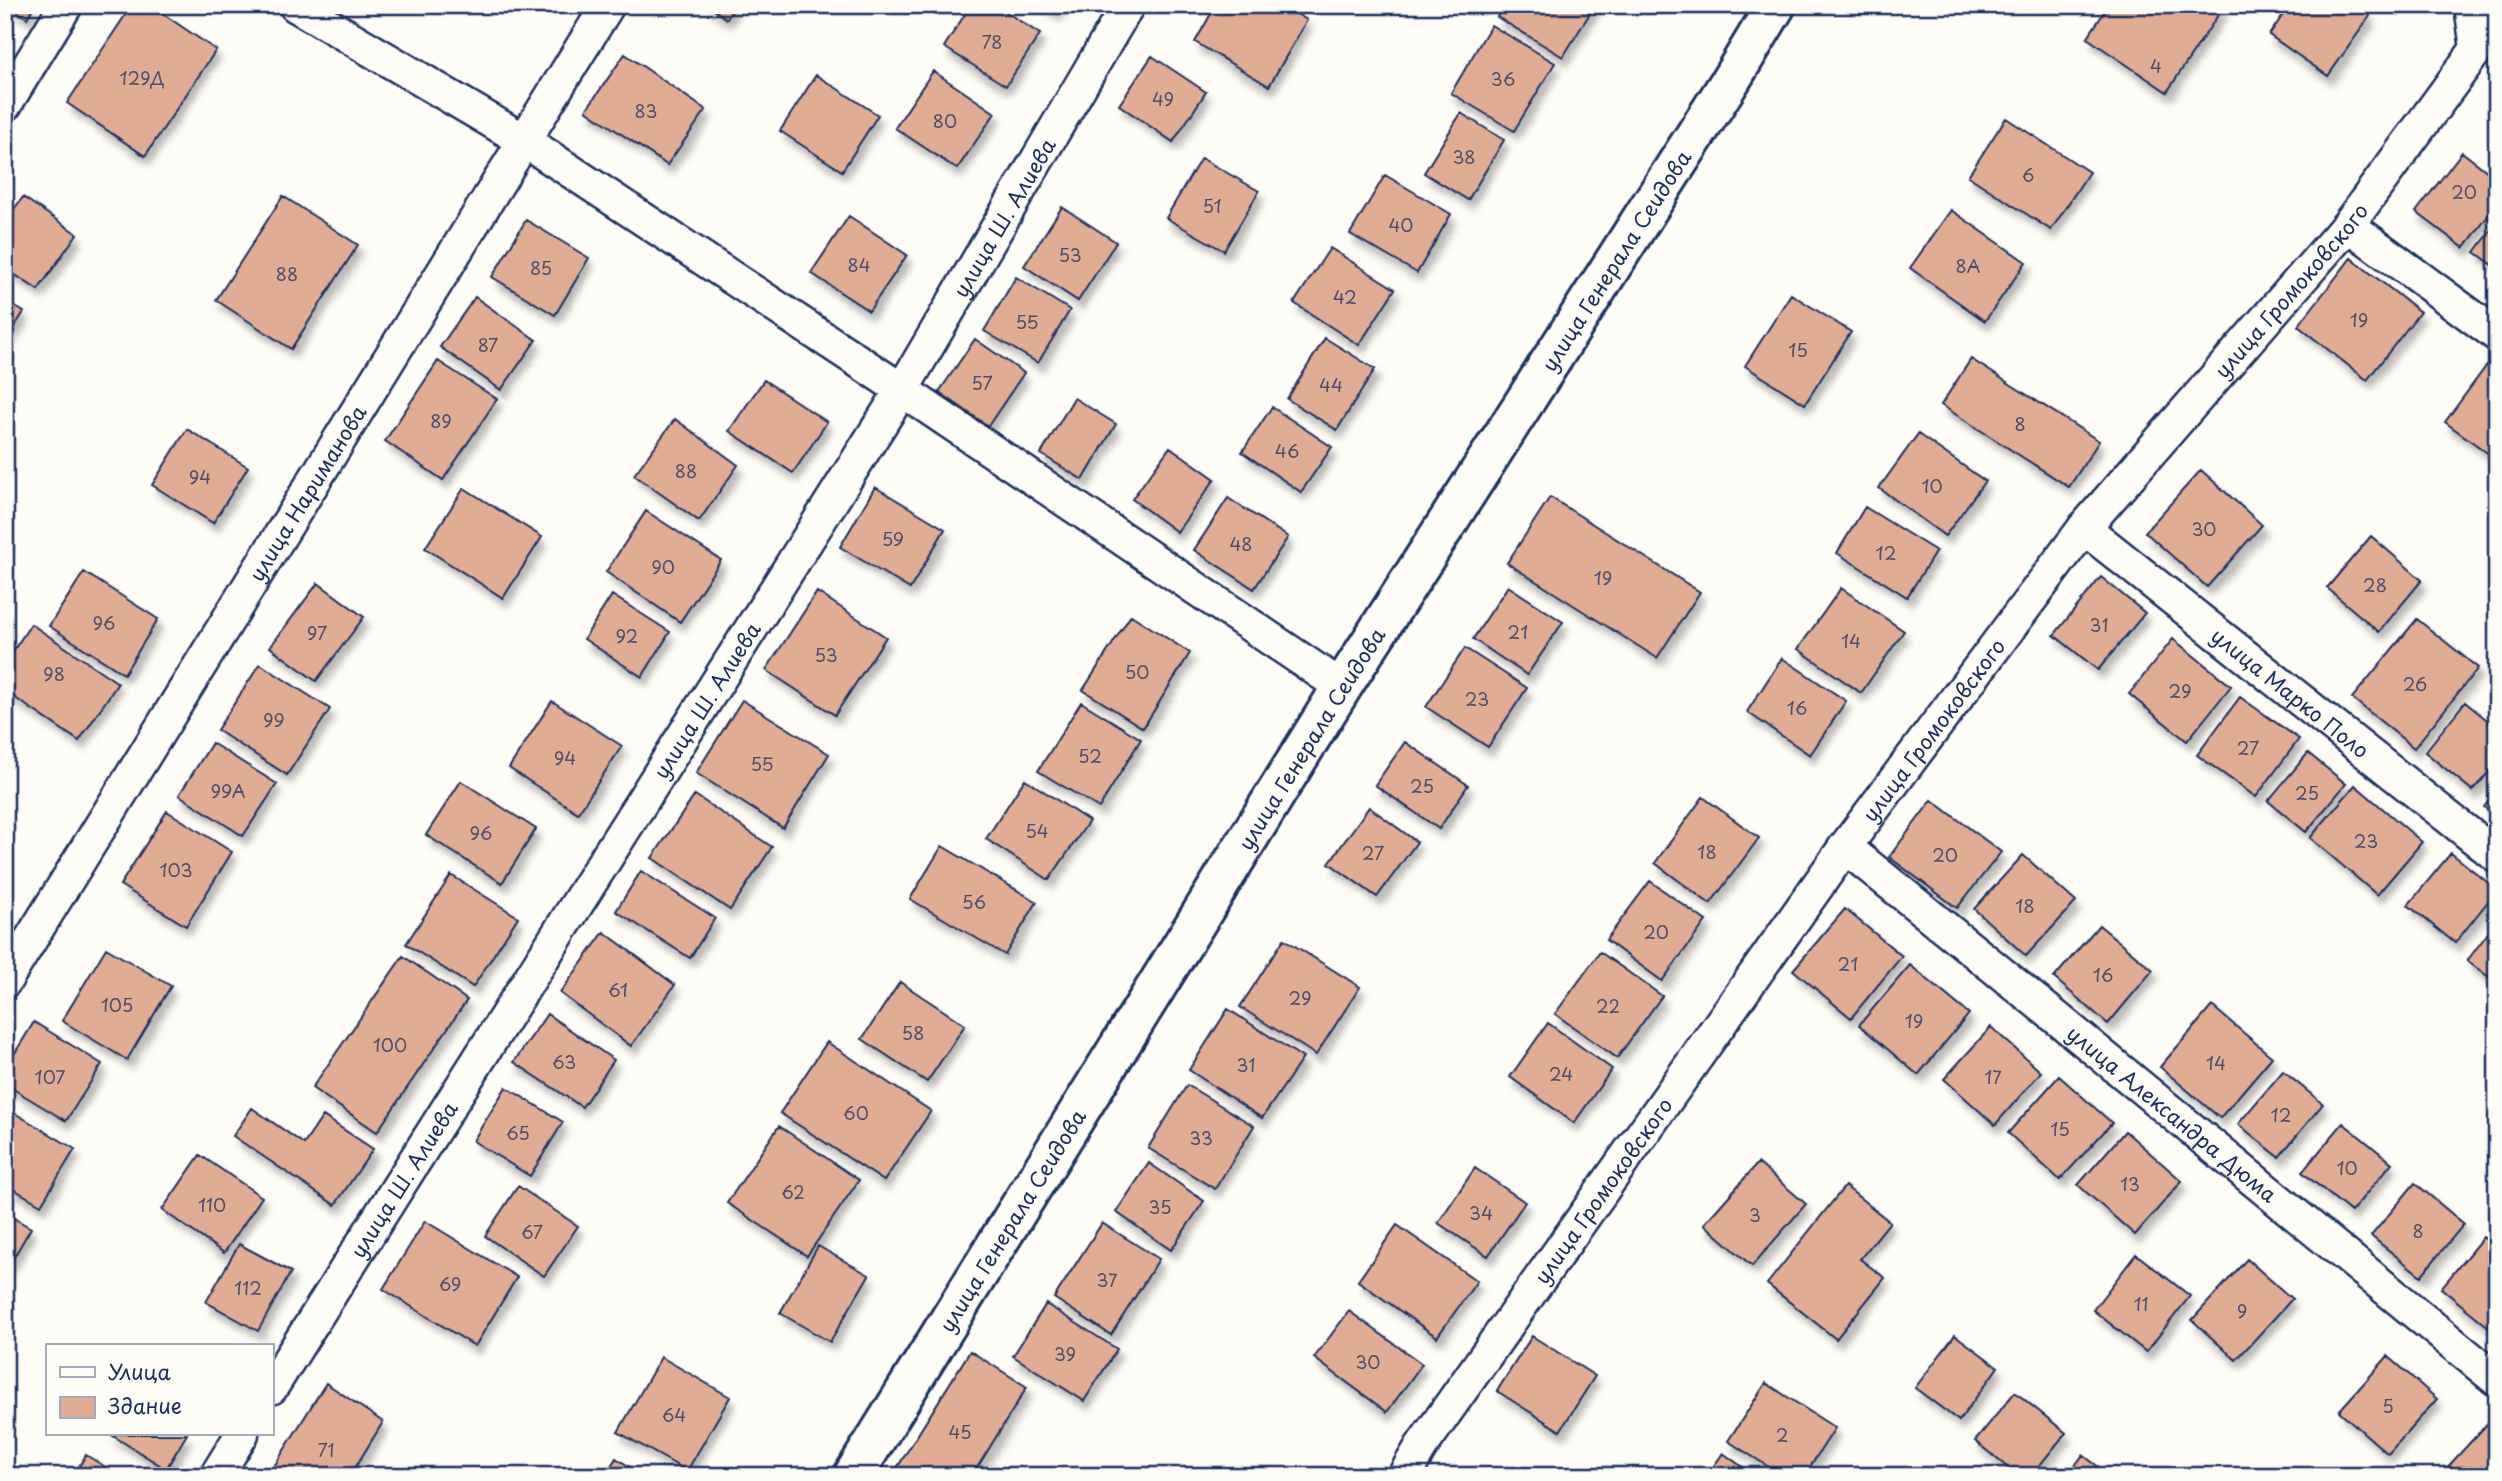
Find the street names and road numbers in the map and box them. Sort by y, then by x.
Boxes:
street label: улица Ш. Алиева [944,132,1063,303]
street label: улица Генерала Сеидова [1532,143,1698,377]
street label: улица Громоковского [2206,196,2375,385]
street label: улица Нариманова [240,398,373,587]
street label: улица Ш. Алиева [644,615,768,785]
street label: улица Марко Поло [2205,619,2377,765]
street label: улица Генерала Сеидова [1229,621,1392,856]
street label: улица Громоковского [1854,631,2012,828]
street label: улица Александра Дюма [2060,1017,2285,1209]
street label: улица Громоковского [1525,1090,1680,1290]
street label: улица Ш. Алиева [341,1095,465,1264]
street label: улица Генерала Сеидова [930,1102,1093,1338]

